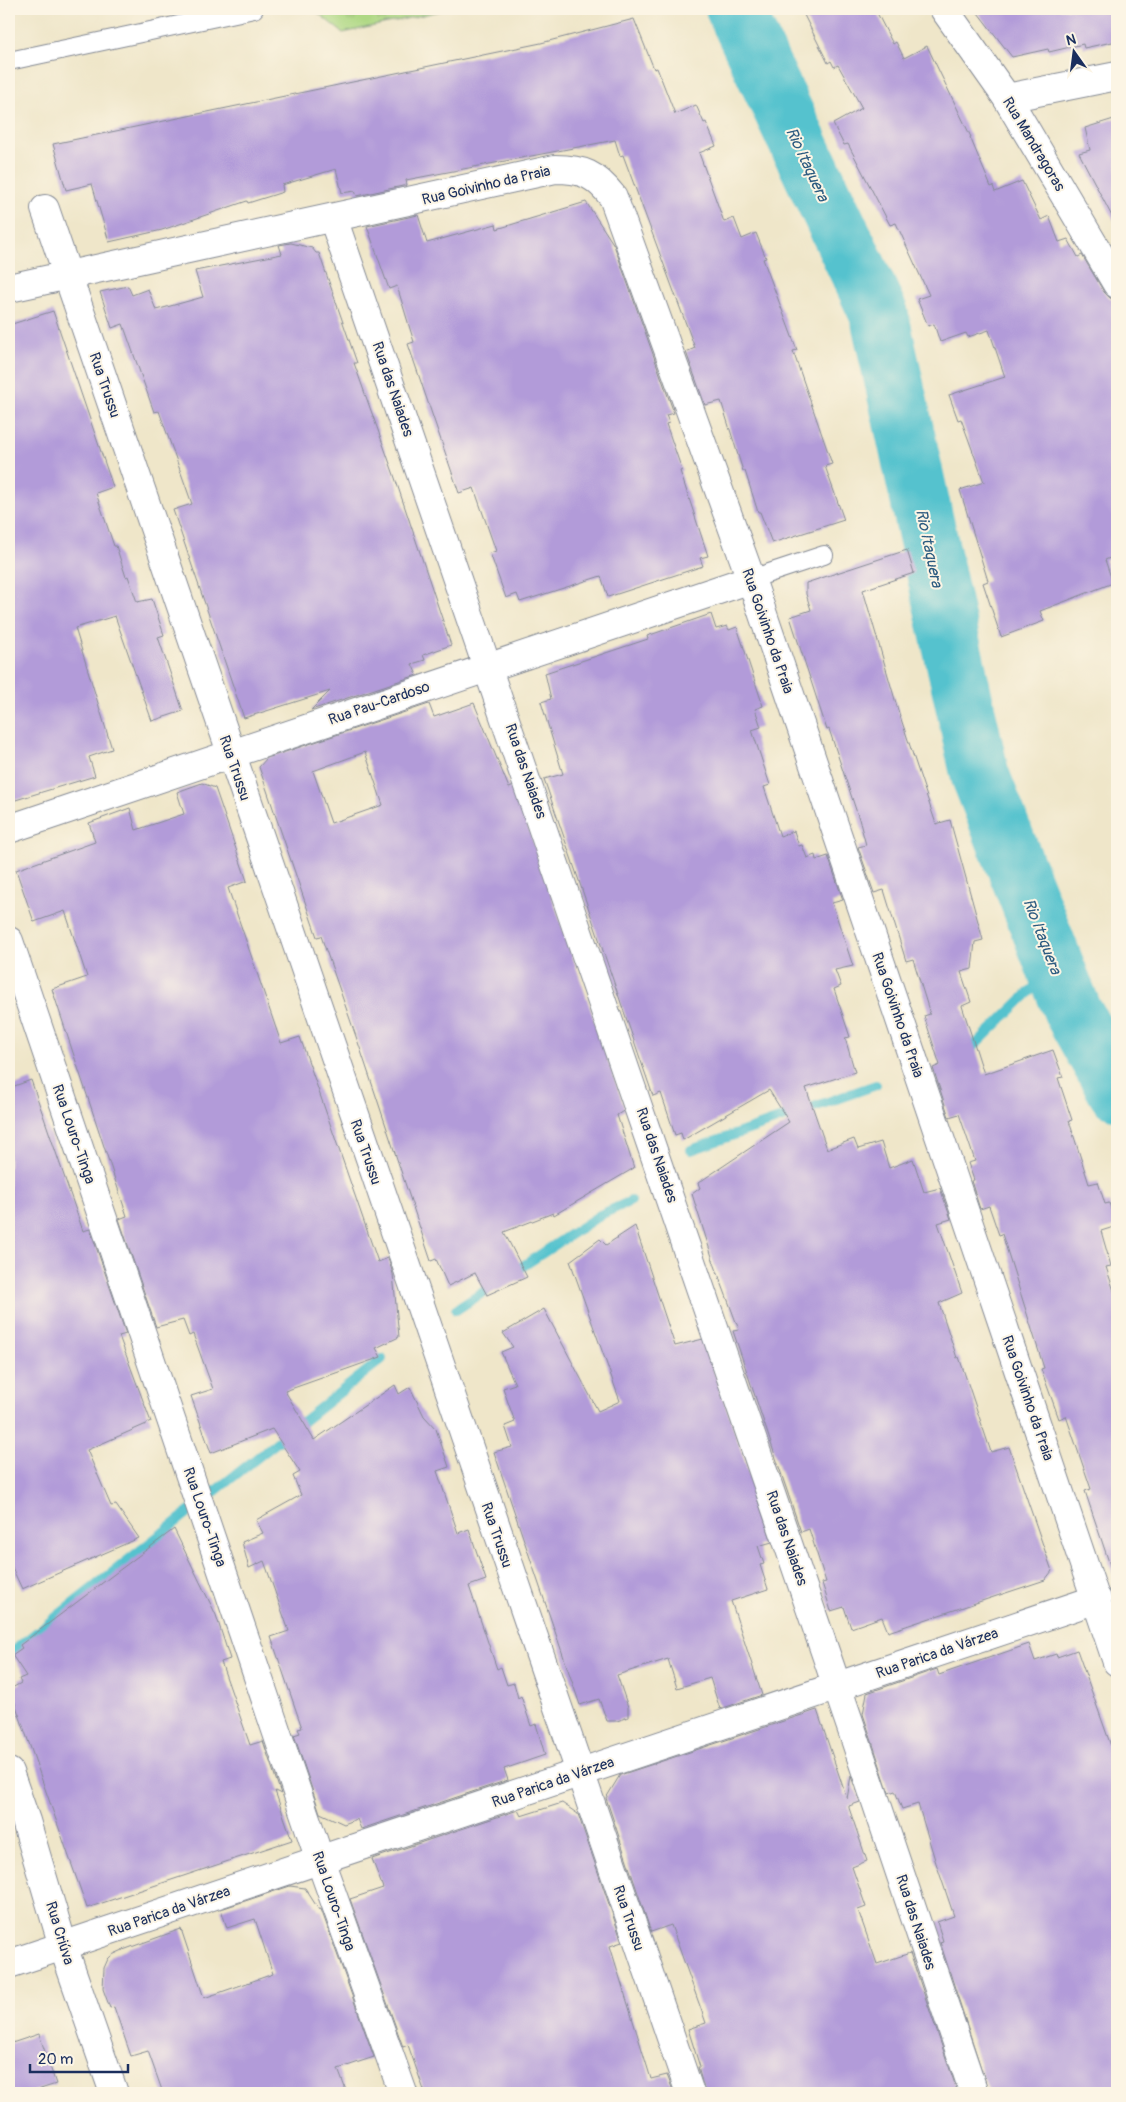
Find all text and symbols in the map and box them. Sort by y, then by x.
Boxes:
north arrow [1048,28,1098,78]
text: N [1064,30,1078,49]
street label: Rua Mandragoras [998,94,1069,195]
water label: Rio Itaquera [781,124,834,206]
street label: Rua Goivinho da Praia [420,161,552,210]
street label: Rua das Naiades [367,339,418,439]
street label: Rua Trussu [84,350,125,420]
water label: Rio Itaquera [911,507,947,591]
street label: Rua Goivinho da Praia [737,566,798,696]
street label: Rua Pau-Cardoso [326,677,432,730]
street label: Rua das Naiades [500,721,551,821]
street label: Rua Trussu [214,733,255,803]
water label: Rio Itaquera [1019,896,1066,978]
street label: Rua Goivinho da Praia [867,950,928,1080]
street label: Rua Louro-Tinga [48,1082,99,1186]
street label: Rua das Naiades [631,1105,682,1205]
street label: Rua Trussu [345,1117,386,1187]
street label: Rua Goivinho da Praia [997,1333,1058,1463]
street label: Rua Louro-Tinga [179,1465,230,1569]
street label: Rua das Naiades [761,1488,812,1588]
street label: Rua Trussu [476,1500,517,1570]
street label: Rua Parica da Várzea [874,1624,1001,1683]
street label: Rua Parica da Várzea [490,1753,617,1812]
street label: Rua Louro-Tinga [308,1849,359,1953]
street label: Rua das Naiades [891,1872,940,1972]
street label: Rua Parica da Várzea [106,1882,233,1941]
street label: Rua Trussu [608,1883,649,1953]
street label: Rua Criúva [41,1899,78,1967]
scale bar [30,2042,128,2074]
text: 20 m [38,2050,73,2069]

